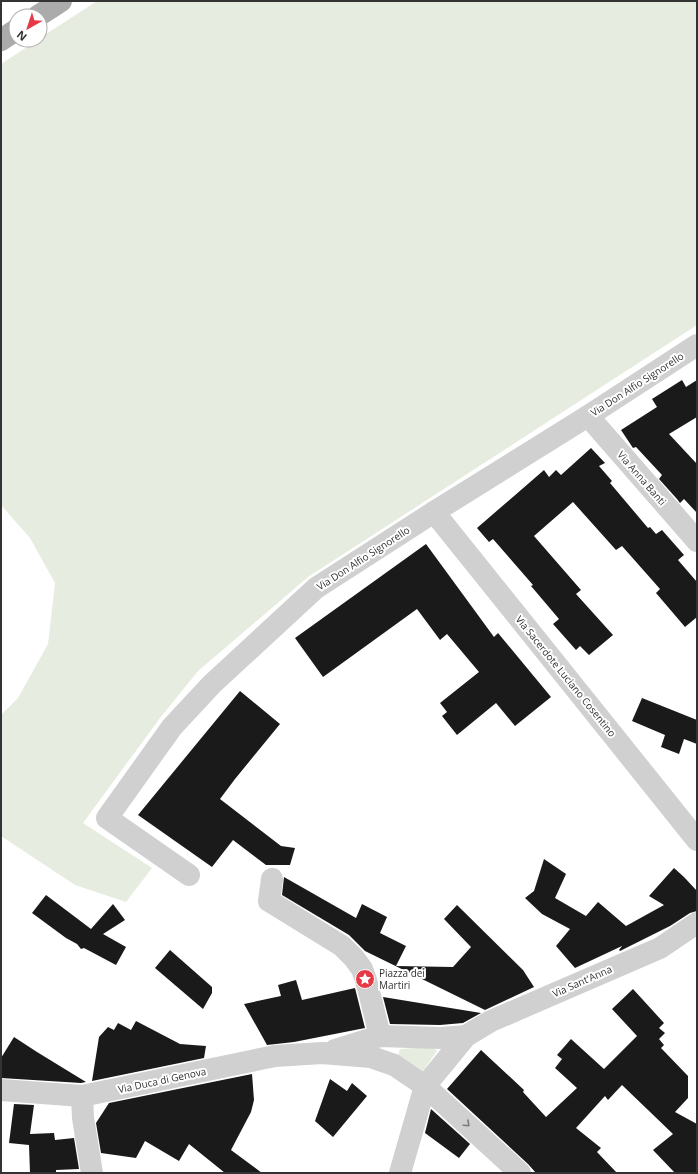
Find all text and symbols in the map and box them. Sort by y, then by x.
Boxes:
north arrow [8,8,48,48]
text: N [13,28,30,45]
street label: Via Don Alfio Signorello [588,349,686,419]
street label: Via Anna Banti [615,448,669,508]
street label: Via Don Alfio Signorello [314,523,412,593]
street label: Via Sacerdote Luciano Cosentino [513,612,619,740]
street label: Via Sant'Anna [550,962,614,1000]
place label: Piazza dei Martiri [379,966,425,992]
place icon: Piazza dei Martiri [354,968,376,990]
street label: Via Duca di Genova [117,1064,207,1096]
one-way arrow [462,1119,470,1126]

